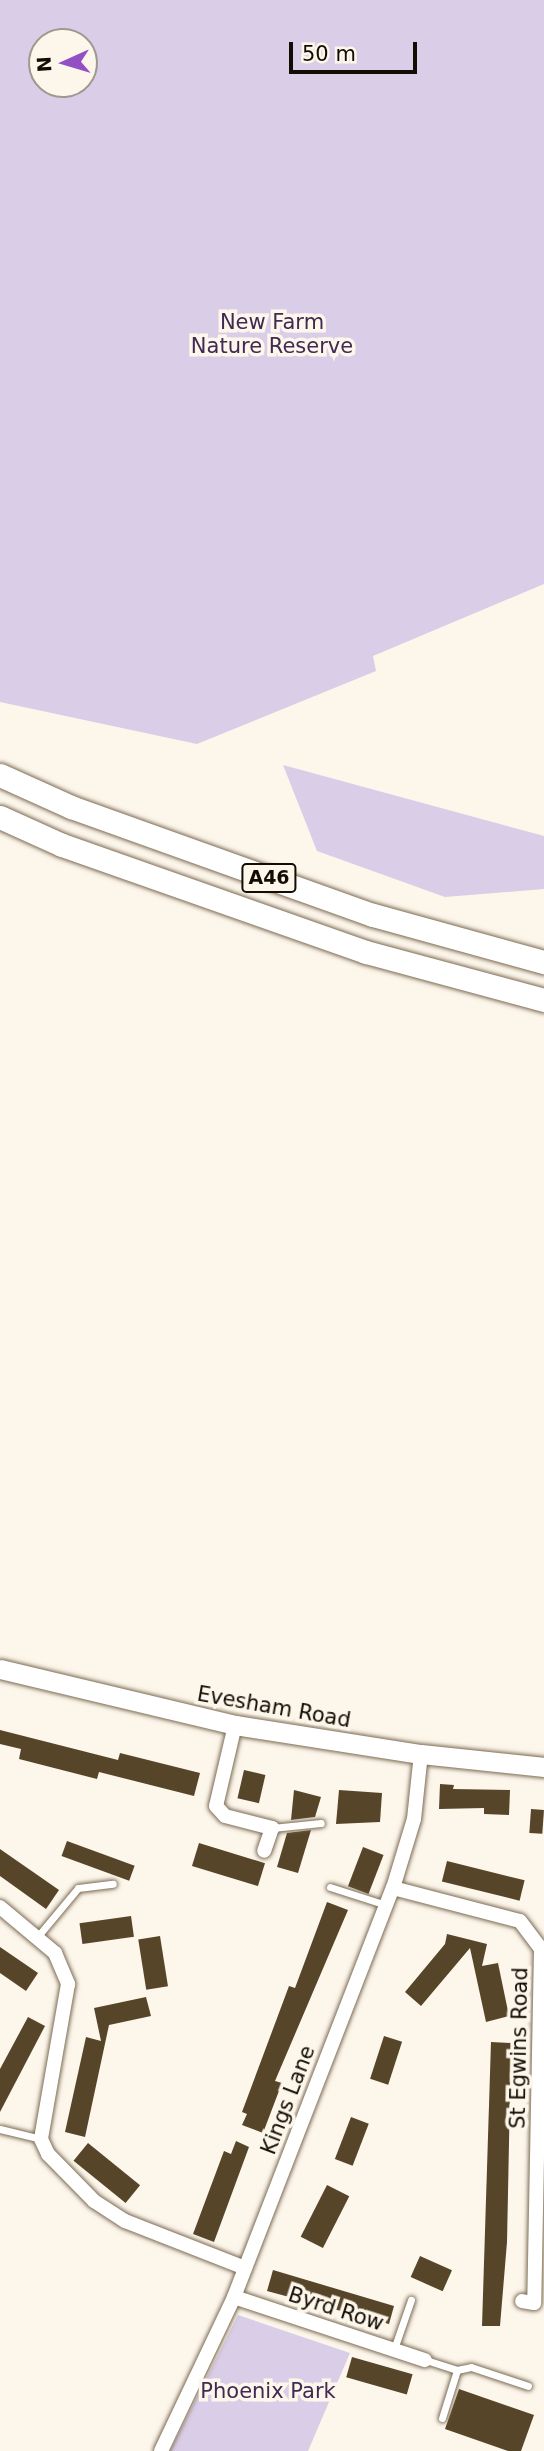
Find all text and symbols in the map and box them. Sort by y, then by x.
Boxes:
north arrow [28,28,98,98]
scale bar [292,28,420,72]
text: 50 m [302,42,356,66]
text: N [33,56,56,73]
park label: New Farm Nature Reserve [191,309,353,359]
road number: A46 [241,862,297,894]
street label: Evesham Road [195,1681,353,1733]
street label: St Egwins Road [505,1967,533,2129]
street label: Kings Lane [256,2042,320,2158]
street label: Byrd Row [285,2282,387,2336]
park label: Phoenix Park [200,2378,336,2404]

